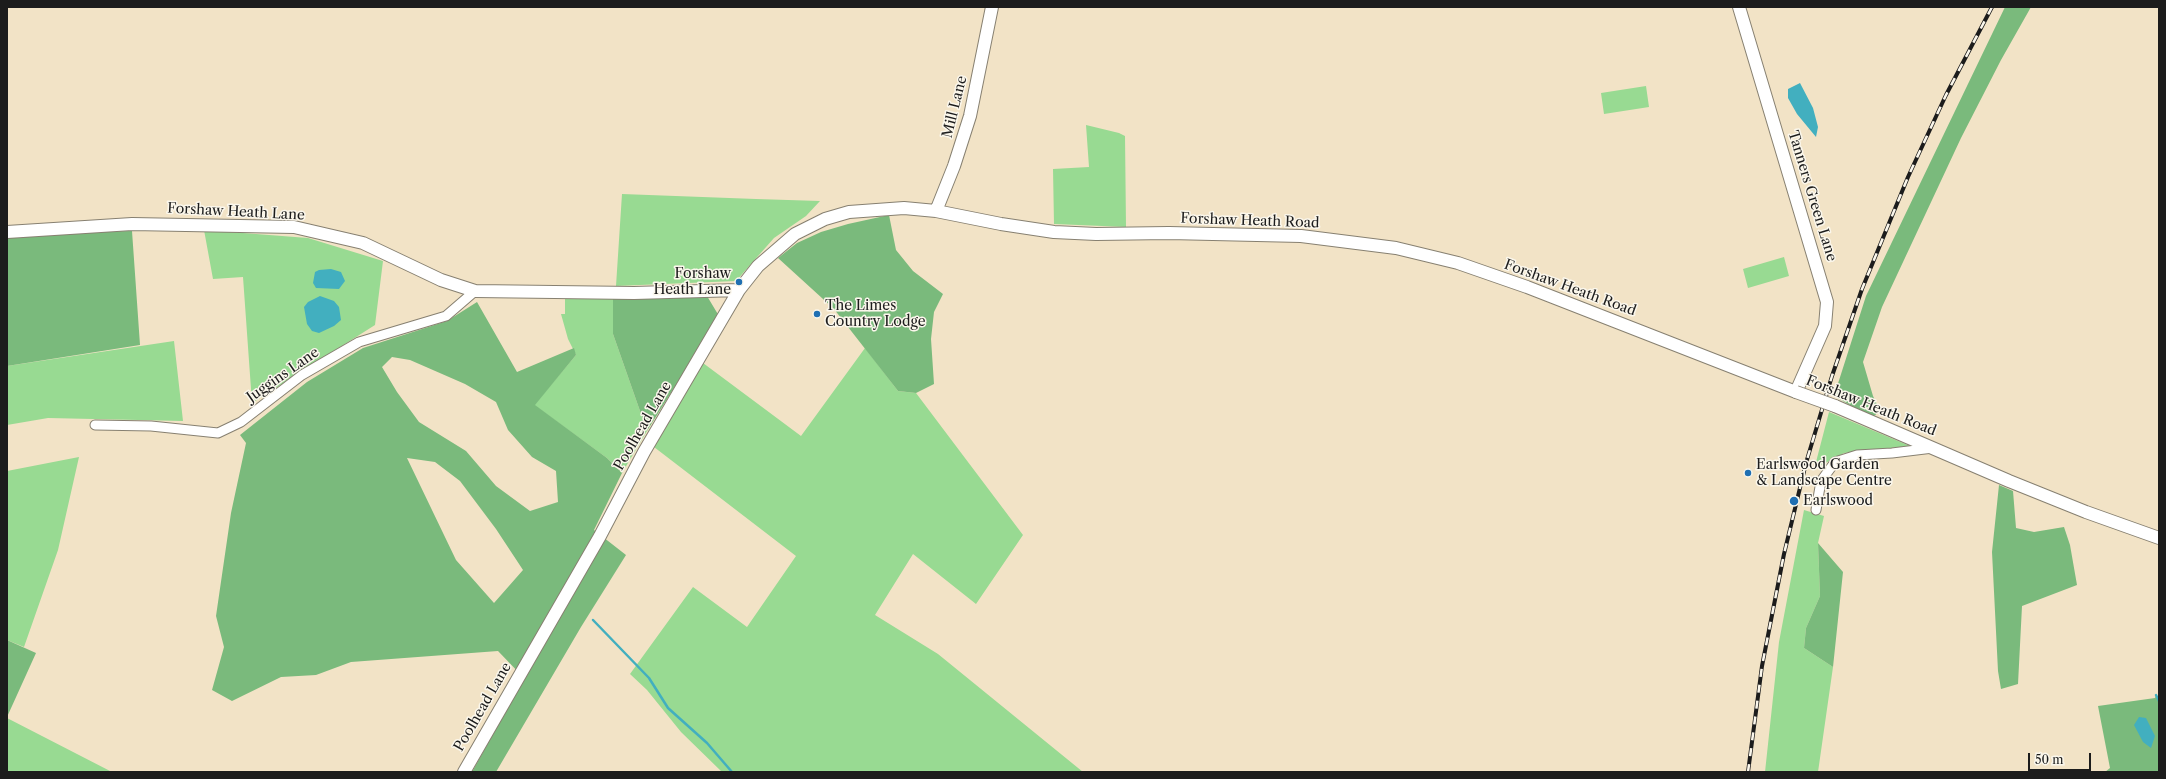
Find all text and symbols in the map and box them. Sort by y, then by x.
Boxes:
street label: Mill Lane [939,74,971,140]
street label: Tanners Green Lane [1784,129,1840,263]
street label: Forshaw Heath Lane [167,200,305,224]
street label: Forshaw Heath Road [1180,210,1320,232]
street label: Forshaw Heath Road [1502,256,1638,320]
place label: Forshaw Heath Lane [653,266,731,298]
marker: Forshaw Heath Lane [734,277,744,287]
place label: The Limes Country Lodge [825,298,926,330]
marker: The Limes Country Lodge [812,309,822,319]
street label: Juggins Lane [244,344,322,406]
street label: Forshaw Heath Road [1803,372,1939,440]
street label: Poolhead Lane [611,379,675,473]
place label: Earlswood Garden & Landscape Centre [1756,457,1892,490]
marker: Earlswood Garden & Landscape Centre [1743,468,1753,478]
place label: Earlswood [1803,493,1873,509]
marker: Earlswood [1788,495,1800,507]
street label: Poolhead Lane [451,660,515,754]
scale bar [2030,745,2093,771]
text: 50 m [2035,752,2064,767]

